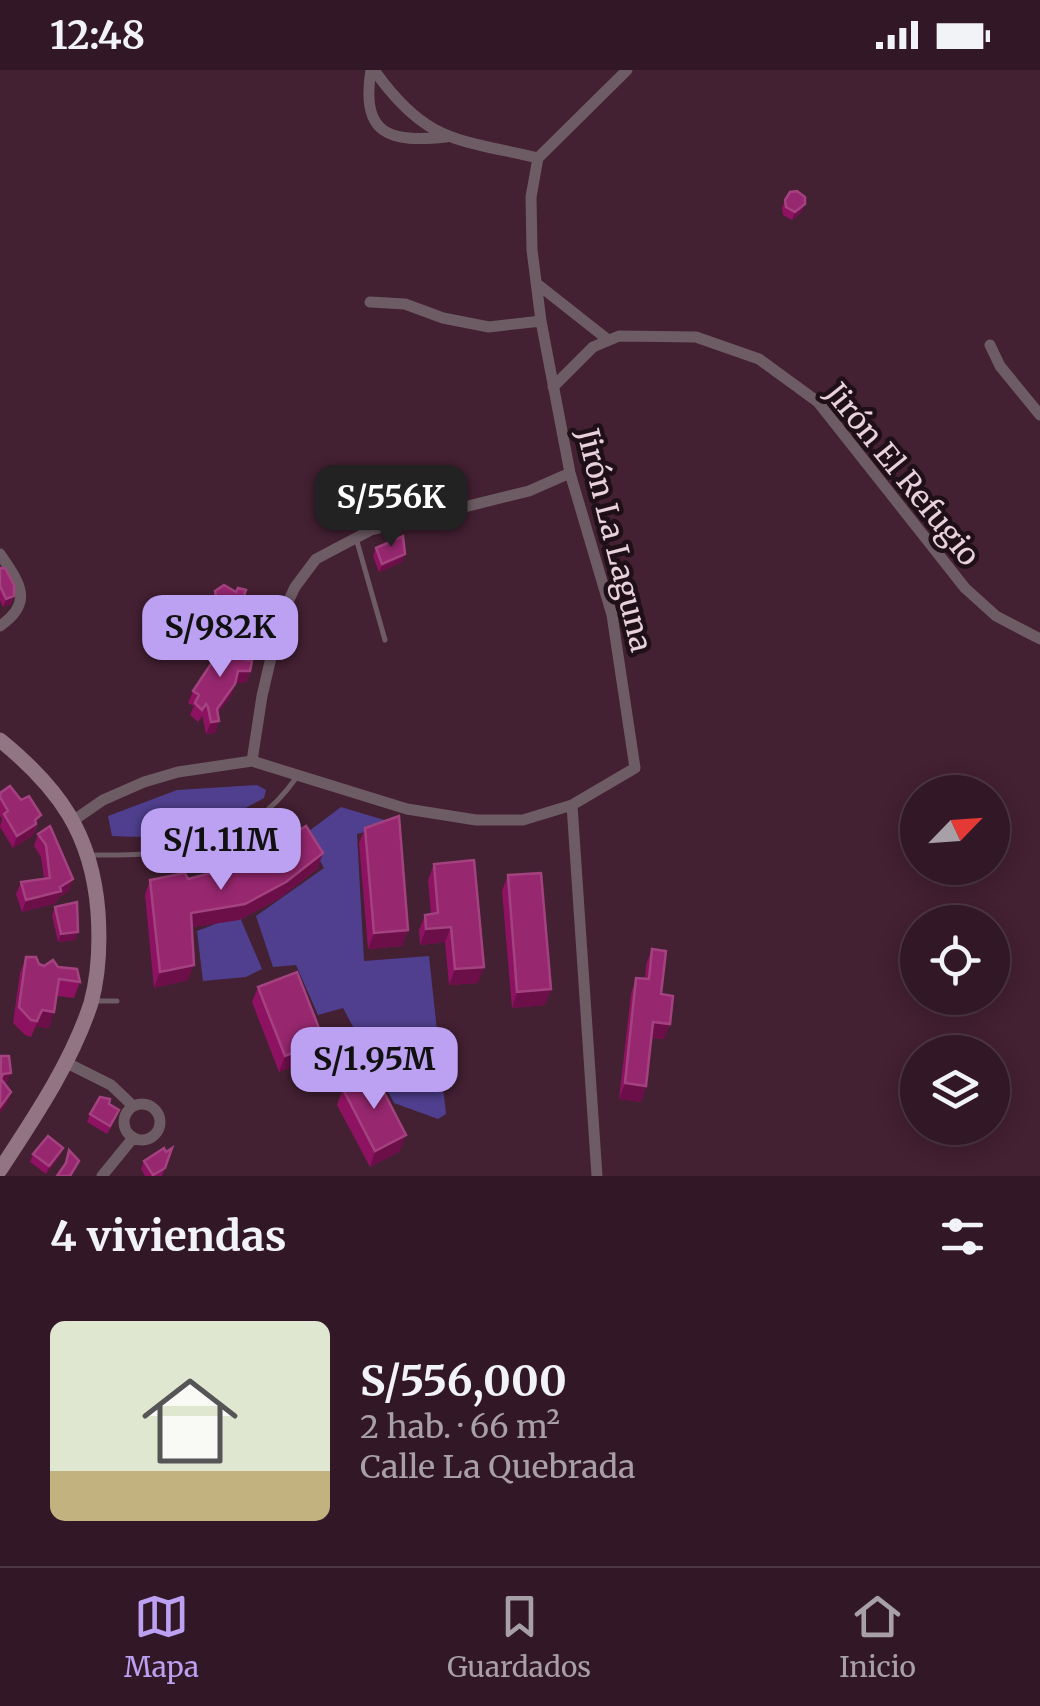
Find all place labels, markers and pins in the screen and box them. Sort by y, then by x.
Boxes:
pin: S/556K [310,465,472,550]
pin: S/982K [139,595,301,680]
pin: S/1.11M [129,808,313,893]
pin: S/1.95M [282,1027,466,1112]

